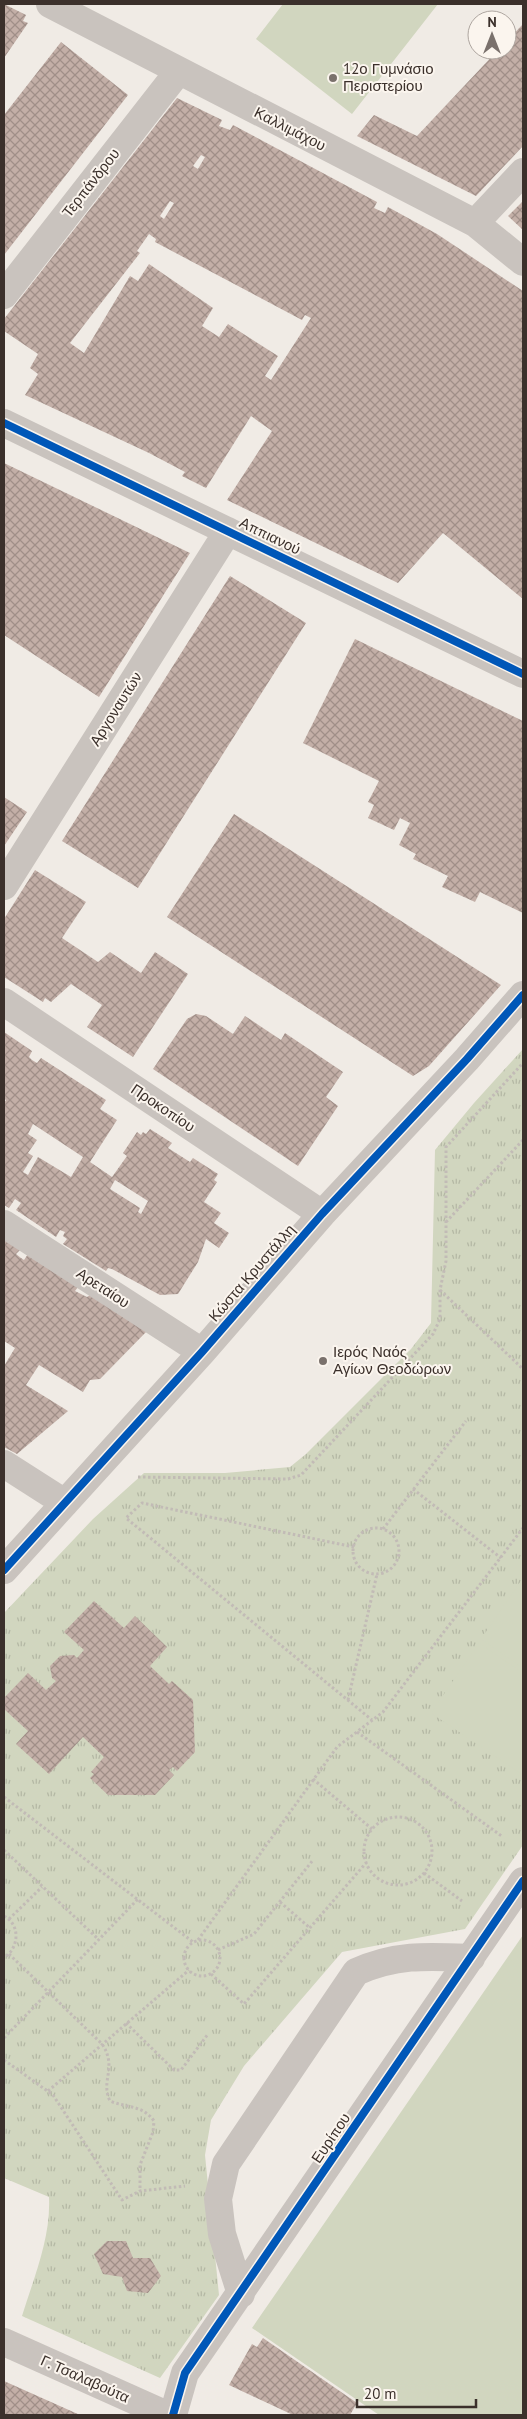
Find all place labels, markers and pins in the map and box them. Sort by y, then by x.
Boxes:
place label: 12ο Γυμνάσιο Περιστερίου [343,59,434,95]
marker: 12ο Γυμνάσιο Περιστερίου [327,72,339,84]
place label: Ιερός Ναός Αγίων Θεοδώρων [333,1342,451,1378]
marker: Ιερός Ναός Αγίων Θεοδώρων [317,1355,329,1367]

